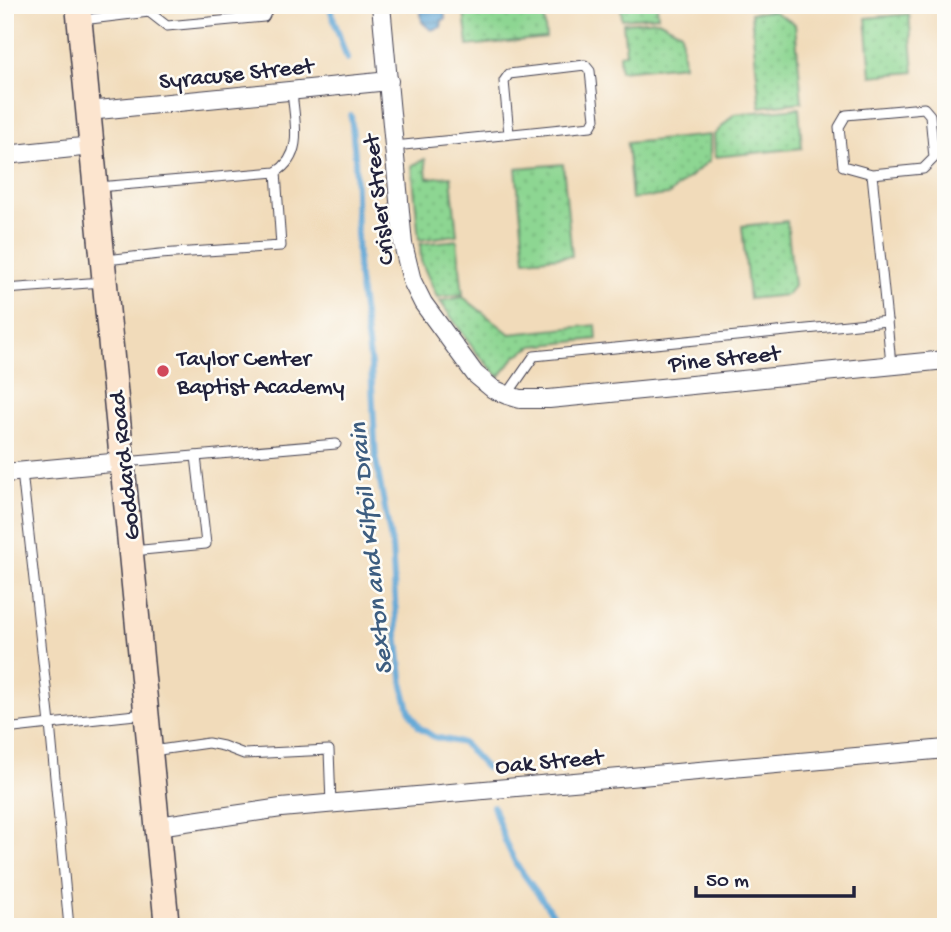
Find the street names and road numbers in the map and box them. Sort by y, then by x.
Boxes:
street label: Syracuse Street [158,53,317,98]
street label: Crisler Street [358,130,403,267]
street label: Pine Street [666,340,784,381]
street label: Goddard Road [104,388,149,542]
street label: Oak Street [494,744,607,783]

